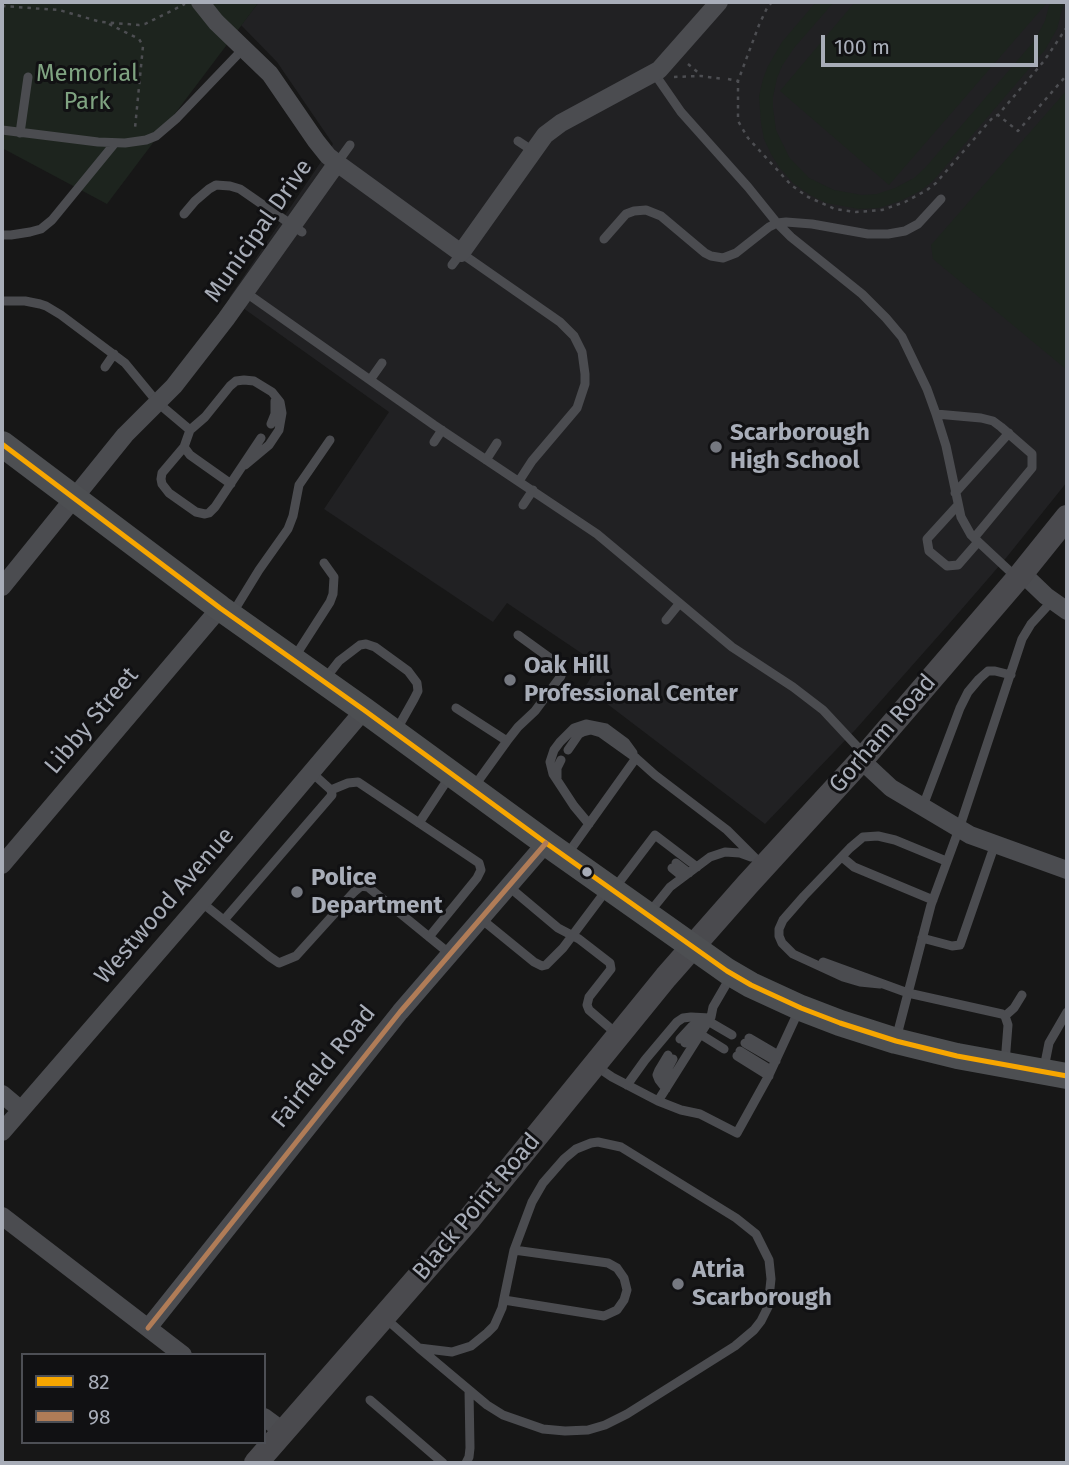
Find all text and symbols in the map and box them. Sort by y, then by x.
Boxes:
scale bar [824,21,1041,65]
text: 100 m [834,34,890,60]
park label: Memorial Park [36,60,138,116]
street label: Municipal Drive [199,154,319,308]
place label: Scarborough High School [730,419,870,475]
marker: Scarborough High School [708,439,724,455]
place label: Oak Hill Professional Center [524,652,738,708]
street label: Libby Street [39,662,145,780]
street label: Gorham Road [824,669,942,799]
marker: Oak Hill Professional Center [502,672,518,688]
street label: Westwood Avenue [89,822,241,990]
place label: Police Department [311,864,443,920]
unlabelled marker [580,865,594,879]
marker: Police Department [289,884,305,900]
street label: Fairfield Road [266,1000,382,1134]
street label: Black Point Road [407,1128,547,1286]
place label: Atria Scarborough [692,1256,832,1312]
marker: Atria Scarborough [670,1276,686,1292]
legend [21,1353,266,1444]
text: 82 [88,1369,110,1395]
text: 98 [88,1404,111,1430]

